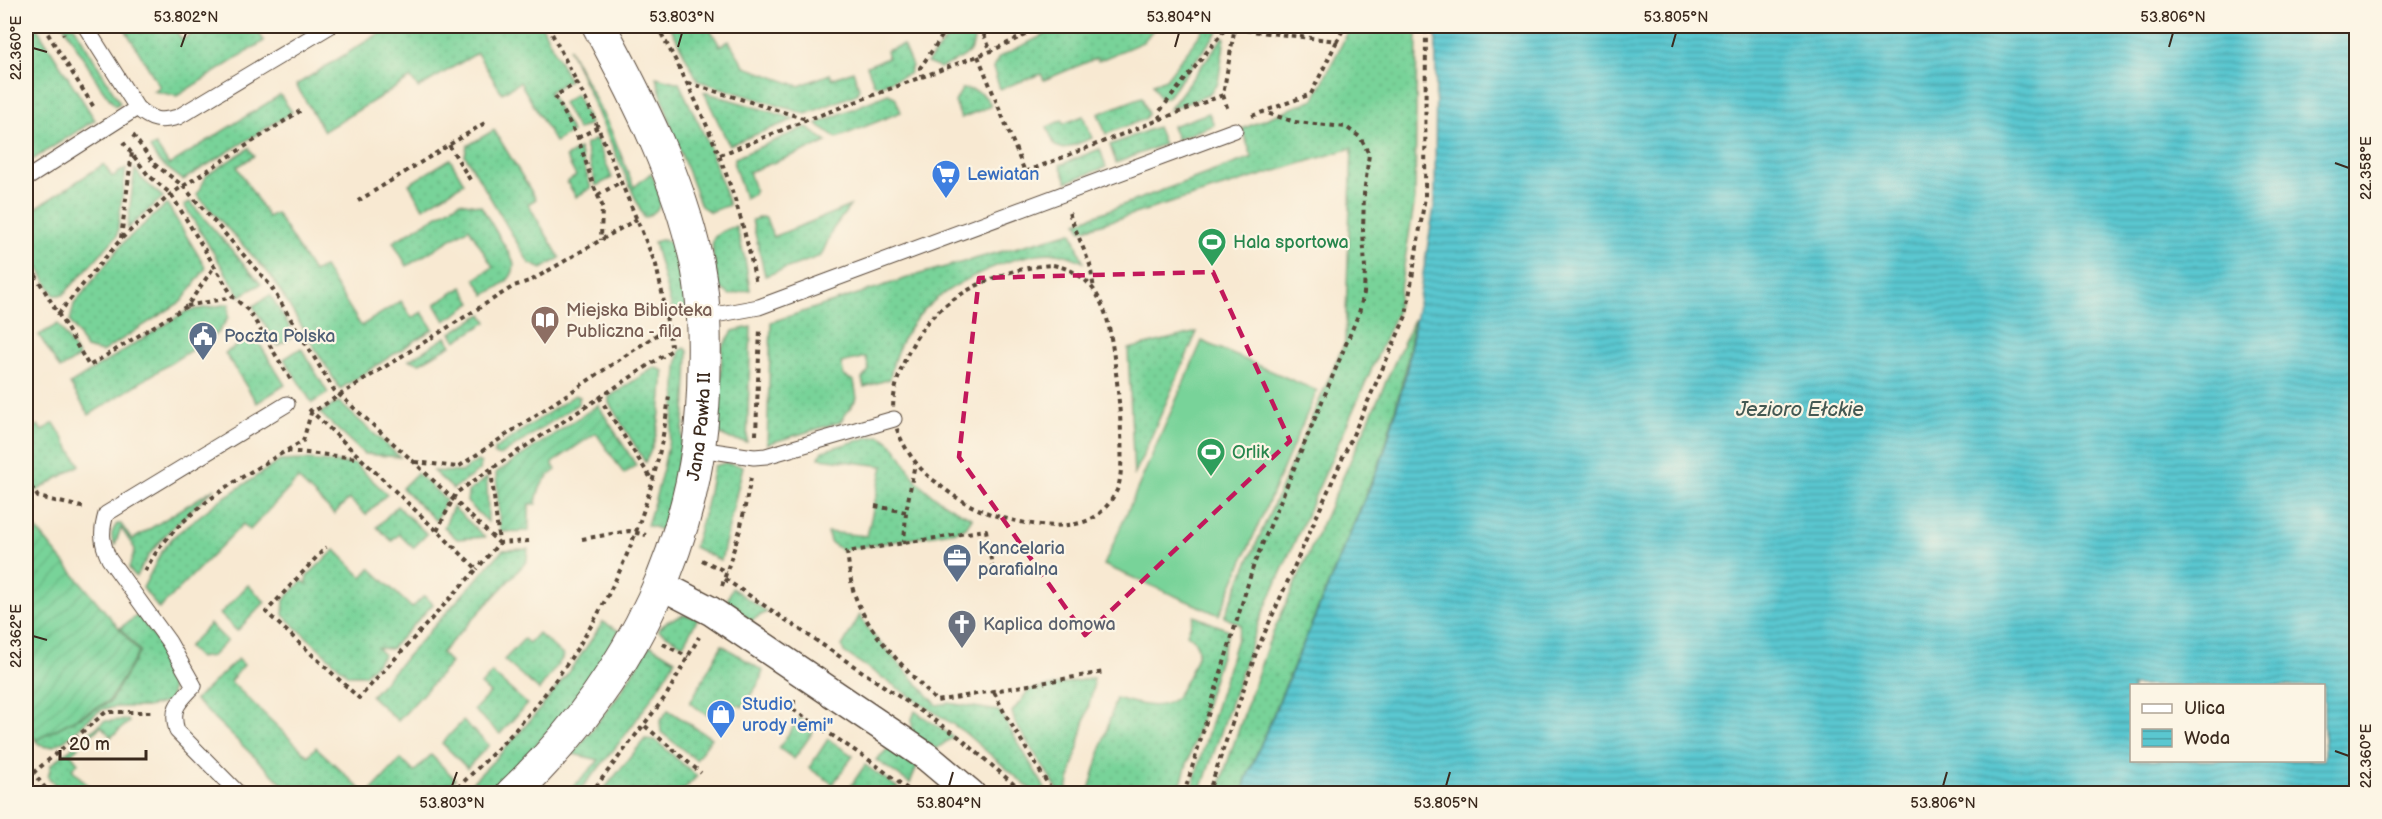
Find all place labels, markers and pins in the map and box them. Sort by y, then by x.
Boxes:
supermarket icon: Lewiatan [930,158,962,200]
place label: Lewiatan [967,164,1039,185]
sports icon: Hala sportowa [1196,226,1228,268]
place label: Hala sportowa [1233,232,1349,253]
place label: Miejska Biblioteka Publiczna - fila [566,300,712,342]
library icon: Miejska Biblioteka Publiczna - fila [529,304,561,346]
public building icon: Poczta Polska [187,320,219,362]
place label: Poczta Polska [224,326,336,347]
sports icon: Orlik [1195,436,1227,478]
place label: Orlik [1232,442,1269,463]
place label: Kancelaria parafialna [978,538,1065,580]
office icon: Kancelaria parafialna [941,542,973,584]
church icon: Kaplica domowa [946,608,978,650]
place label: Kaplica domowa [983,614,1116,635]
place label: Studio urody "emi" [742,694,833,736]
shop icon: Studio urody "emi" [705,698,737,740]

